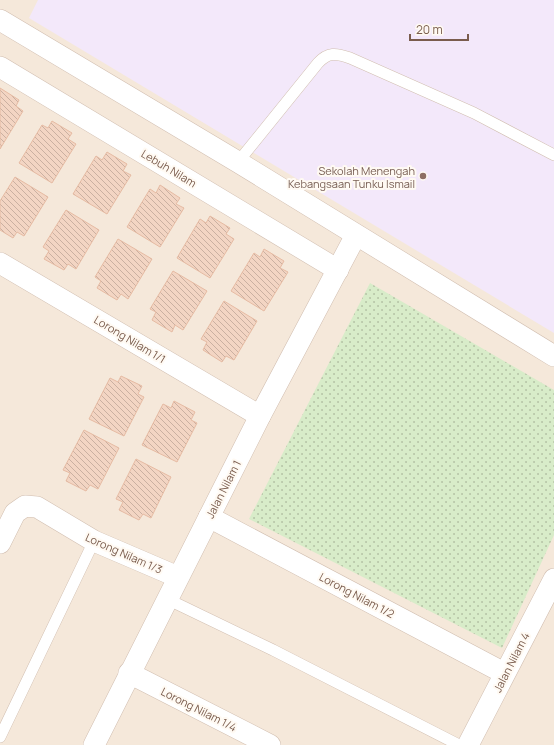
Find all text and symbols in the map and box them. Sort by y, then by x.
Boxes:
scale bar [410,16,468,42]
text: 20 m [416,21,443,38]
street label: Lebuh Nilam [139,146,199,190]
place label: Sekolah Menengah Kebangsaan Tunku Ismail [288,163,415,191]
marker: Sekolah Menengah Kebangsaan Tunku Ismail [418,171,428,181]
street label: Lorong Nilam 1/1 [91,312,169,366]
street label: Jalan Nilam 1 [202,457,244,521]
street label: Lorong Nilam 1/3 [83,529,165,577]
street label: Lorong Nilam 1/2 [317,569,397,621]
street label: Jalan Nilam 4 [489,629,533,695]
street label: Lorong Nilam 1/4 [159,683,239,735]

